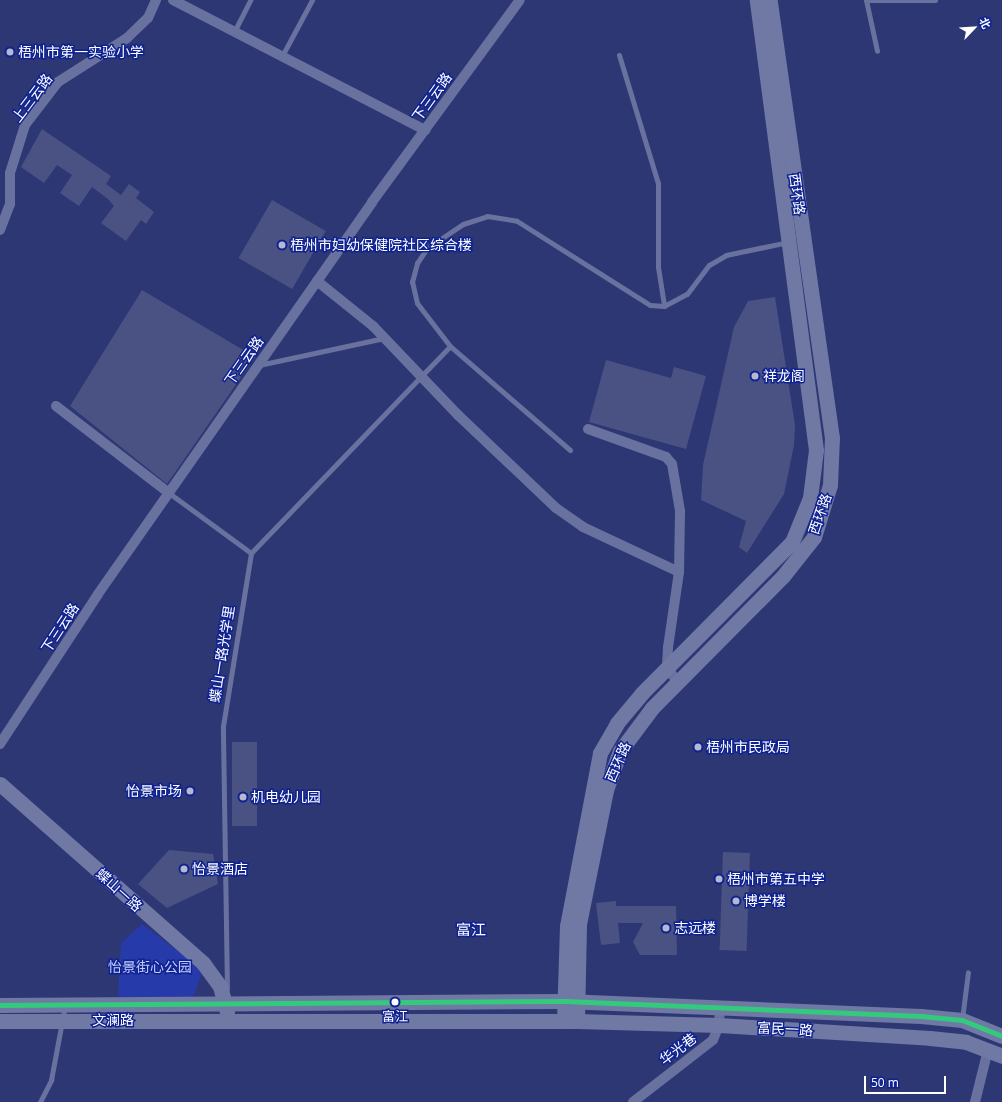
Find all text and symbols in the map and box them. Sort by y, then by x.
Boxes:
north arrow [954,8,994,48]
text: 北 [976,15,994,31]
place label: 梧州市第一实验小学 [18,44,144,60]
marker: 梧州市第一实验小学 [5,47,15,57]
street label: 下三云路 [409,69,455,125]
street label: 上三云路 [8,71,56,125]
street label: 西环路 [786,172,808,216]
place label: 梧州市妇幼保健院社区综合楼 [290,237,472,253]
marker: 梧州市妇幼保健院社区综合楼 [277,240,287,250]
street label: 下三云路 [221,333,267,389]
place label: 祥龙阁 [763,368,805,384]
marker: 祥龙阁 [750,371,760,381]
street label: 西环路 [805,491,835,537]
street label: 下三云路 [38,600,82,656]
street label: 蝶山一路光学里 [206,604,238,704]
street label: 西环路 [602,739,634,785]
place label: 梧州市民政局 [706,739,790,755]
marker: 梧州市民政局 [693,742,703,752]
place label: 怡景市场 [126,783,182,799]
marker: 怡景市场 [185,786,195,796]
place label: 机电幼儿园 [251,789,321,805]
marker: 机电幼儿园 [238,792,248,802]
place label: 怡景酒店 [192,861,248,877]
marker: 怡景酒店 [179,864,189,874]
street label: 蝶山一路 [93,865,145,915]
place label: 梧州市第五中学 [727,871,825,887]
marker: 梧州市第五中学 [714,874,724,884]
place label: 博学楼 [744,893,786,909]
marker: 博学楼 [731,896,741,906]
place label: 志远楼 [674,920,716,936]
district label: 富江 [456,921,486,939]
marker: 志远楼 [661,923,671,933]
park label: 怡景街心公园 [108,959,192,975]
marker: 富江 [390,997,400,1007]
place label: 富江 [382,1008,408,1024]
street label: 文澜路 [92,1012,134,1028]
street label: 富民一路 [757,1019,813,1039]
street label: 华光巷 [656,1030,700,1068]
scale bar [866,1068,948,1094]
text: 50 m [871,1074,899,1091]

